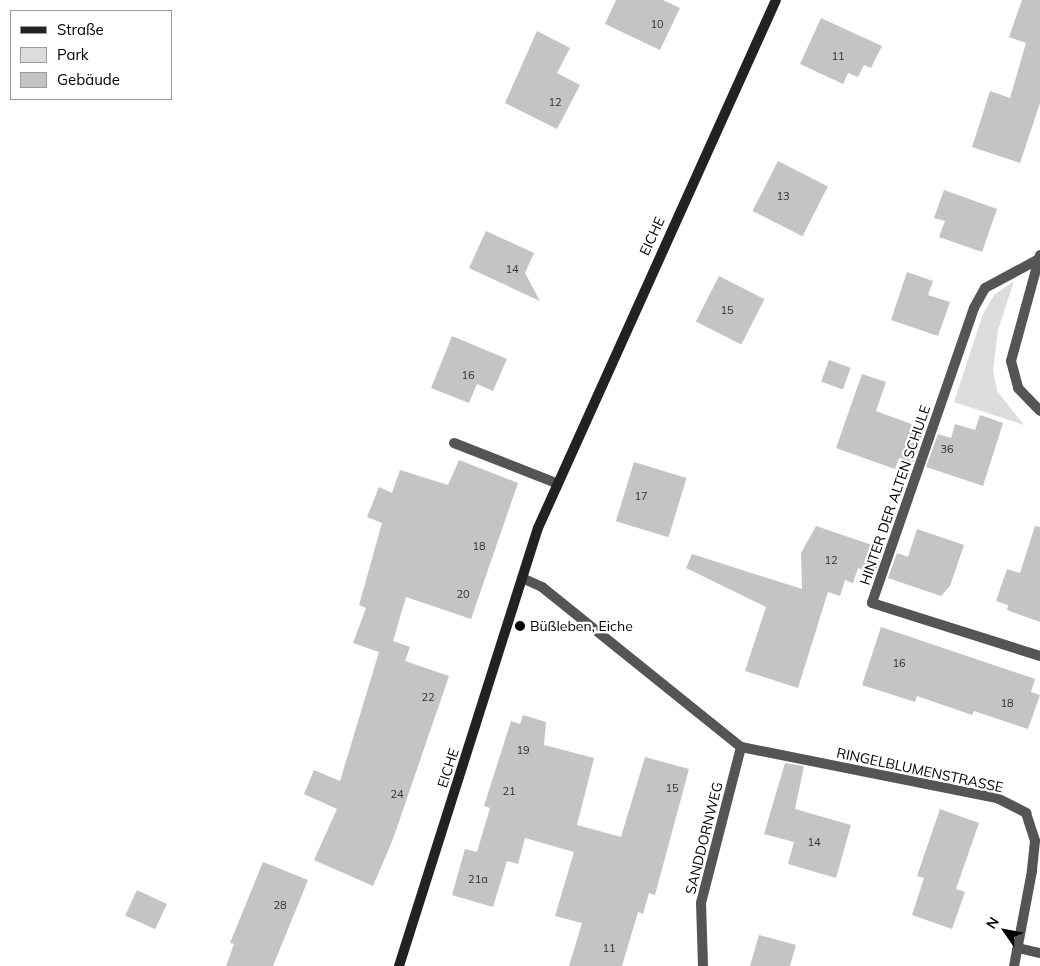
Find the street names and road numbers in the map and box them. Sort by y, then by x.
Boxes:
street label: EICHE [636,214,668,258]
street label: HINTER DER ALTEN SCHULE [856,403,934,587]
street label: RINGELBLUMENSTRASSE [835,744,1005,796]
street label: EICHE [434,746,462,790]
street label: SANDDORNWEG [682,780,726,896]

